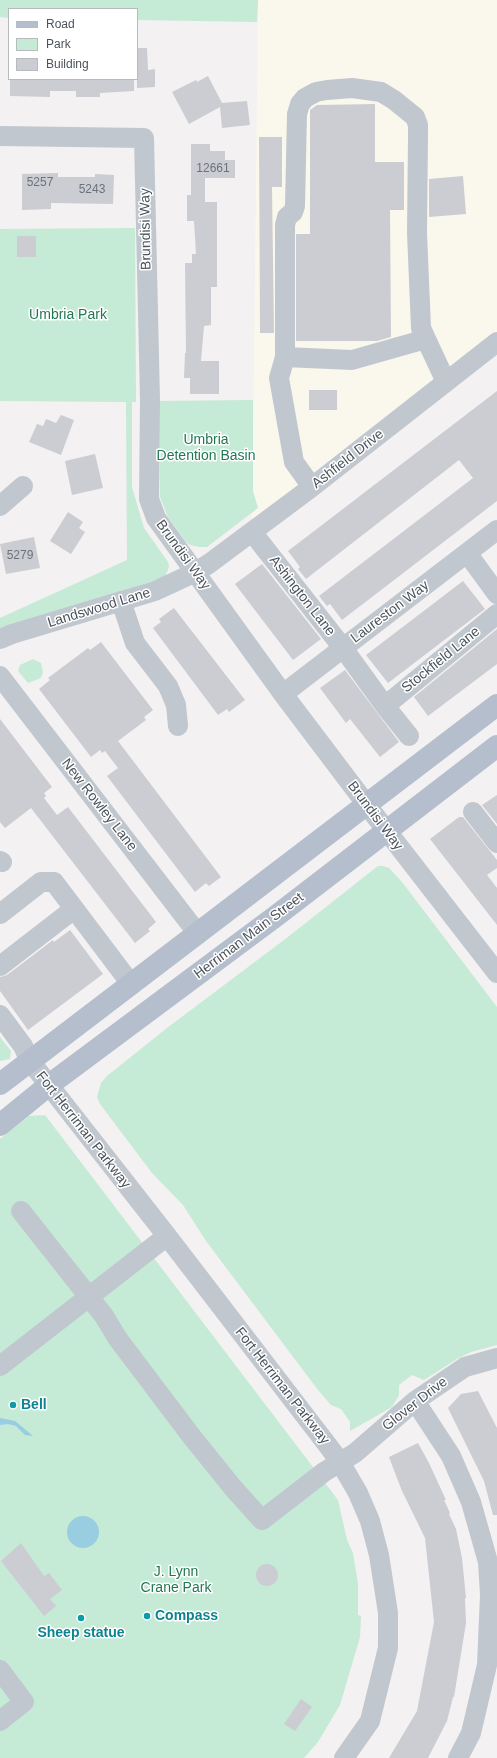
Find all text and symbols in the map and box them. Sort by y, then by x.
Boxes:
legend [8,8,138,80]
text: Road [46,17,75,31]
text: Park [46,37,71,51]
text: Building [46,57,89,71]
house number: 12661 [196,162,230,176]
house number: 5257 [27,176,53,190]
house number: 5243 [79,183,105,197]
street label: Brundisi Way [137,188,155,270]
park label: Umbria Park [29,307,107,323]
street label: Ashfield Drive [309,426,387,492]
park label: Umbria Detention Basin [157,432,255,464]
street label: Brundisi Way [152,517,214,593]
house number: 5279 [7,549,33,563]
street label: Ashington Lane [265,552,339,640]
street label: Laureston Way [348,577,432,647]
street label: Landswood Lane [46,584,152,632]
street label: Stockfield Lane [399,623,483,697]
street label: New Rowley Lane [58,755,140,855]
street label: Brundisi Way [344,778,406,854]
street label: Herriman Main Street [191,889,307,983]
street label: Fort Herriman Parkway [32,1068,134,1192]
street label: Fort Herriman Parkway [231,1324,333,1448]
street label: Glover Drive [379,1373,451,1435]
place label: Bell [21,1397,47,1413]
marker: Bell [8,1400,18,1410]
park label: J. Lynn Crane Park [141,1564,211,1596]
place label: Compass [155,1608,218,1624]
marker: Compass [142,1611,152,1621]
marker: Sheep statue [76,1613,86,1623]
place label: Sheep statue [37,1625,125,1641]

